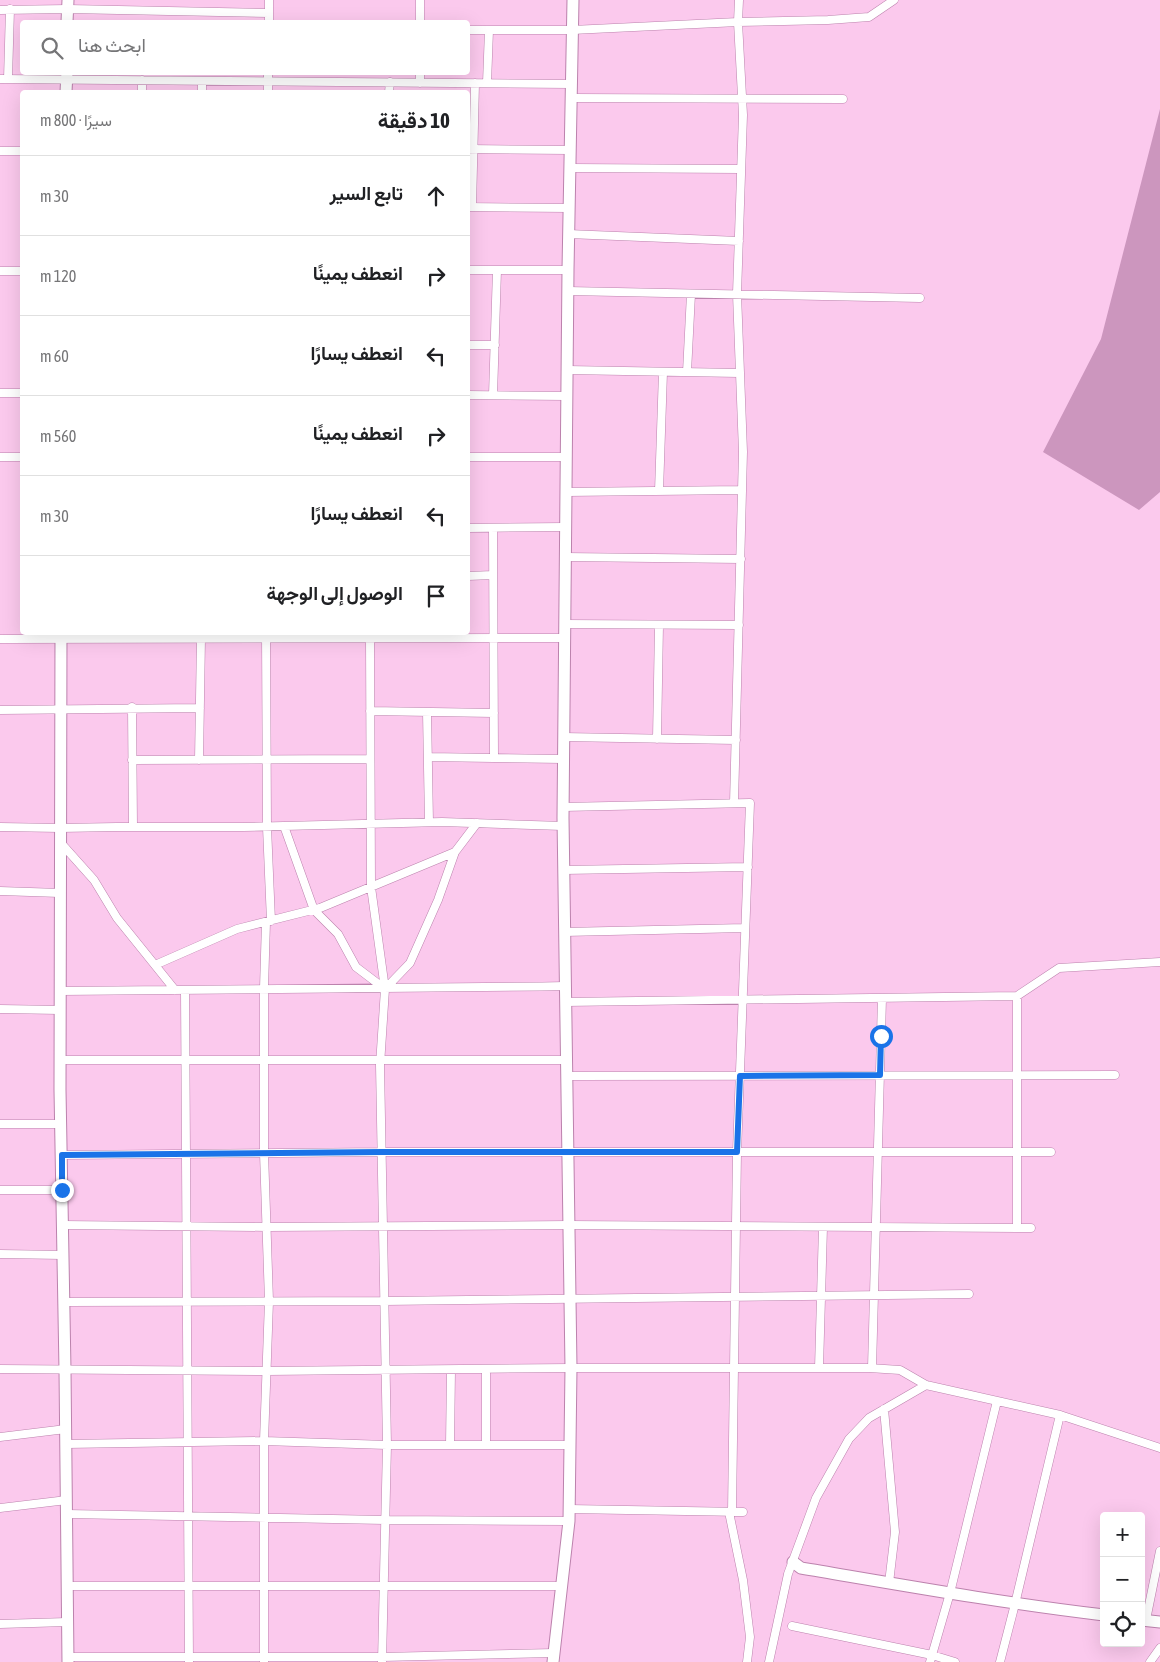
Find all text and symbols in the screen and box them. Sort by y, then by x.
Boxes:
search box [20,20,470,75]
icon: search [38,34,66,62]
text: ابحث هنا [78,34,146,56]
text: 10 دقيقة [378,108,450,132]
text: سيرًا · 800 m [40,111,112,129]
text: تابع السير [330,182,403,204]
icon: ahead [422,182,450,210]
text: 30 m [40,187,69,205]
text: انعطف يمينًا [313,262,403,284]
icon: right [422,262,450,290]
text: 120 m [40,267,76,285]
text: انعطف يسارًا [310,342,403,364]
icon: left [422,342,450,370]
text: 60 m [40,347,69,365]
text: انعطف يمينًا [313,422,403,444]
icon: right [422,422,450,450]
text: 560 m [40,427,76,445]
text: انعطف يسارًا [310,502,403,524]
icon: left [422,502,450,530]
text: 30 m [40,507,69,525]
text: الوصول إلى الوجهة [266,582,403,604]
icon: arrive [422,582,450,610]
route start [870,1025,893,1048]
route end [51,1179,74,1202]
map controls [1100,1512,1145,1647]
button: + [1100,1512,1145,1557]
button: − [1100,1557,1145,1602]
button: locate [1100,1602,1145,1647]

